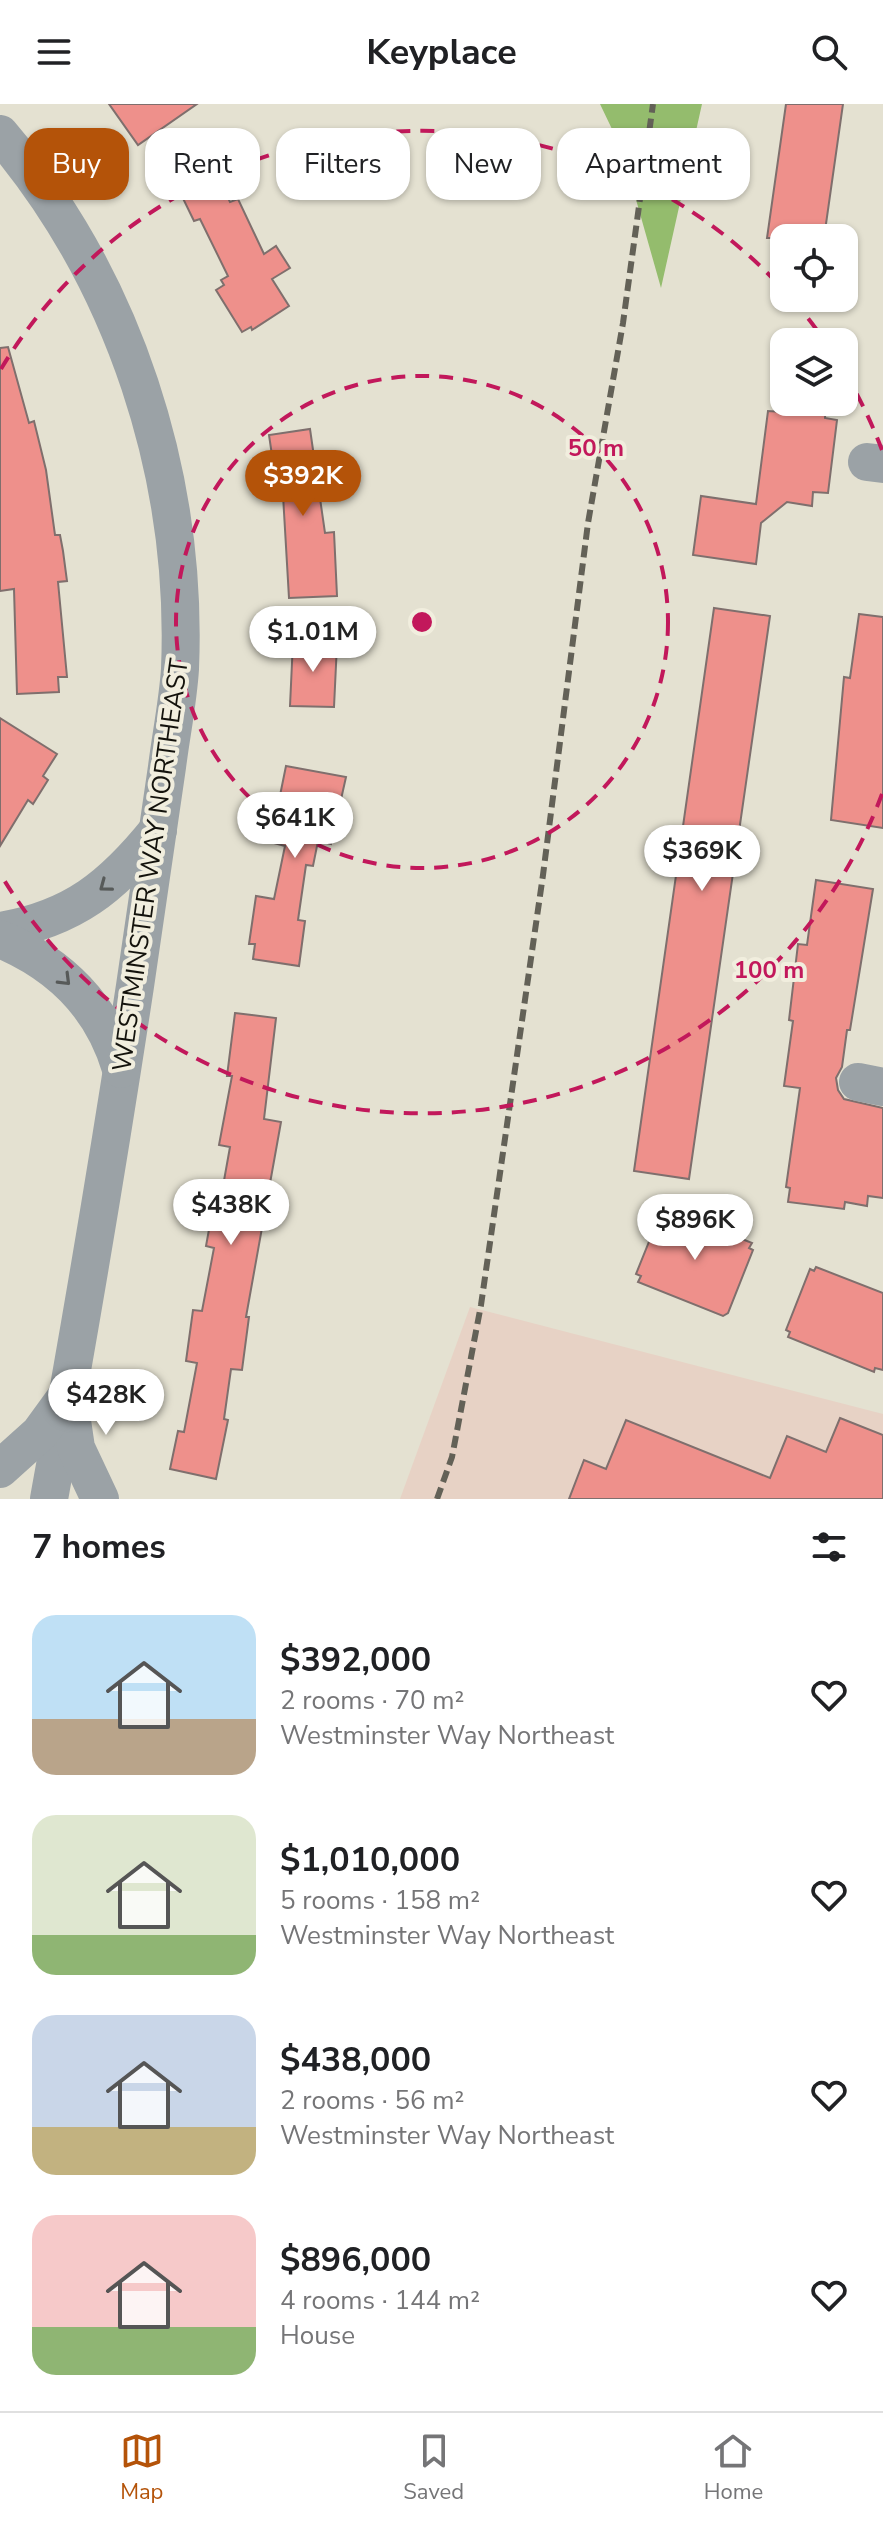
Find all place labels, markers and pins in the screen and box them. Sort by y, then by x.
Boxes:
pin: $392K [247,450,359,518]
pin: $1.01M [248,606,378,674]
centre of rings [408,608,436,636]
pin: $641K [239,792,351,860]
pin: $369K [646,825,758,893]
pin: $438K [175,1179,287,1247]
pin: $896K [639,1194,751,1262]
pin: $428K [50,1369,162,1437]

